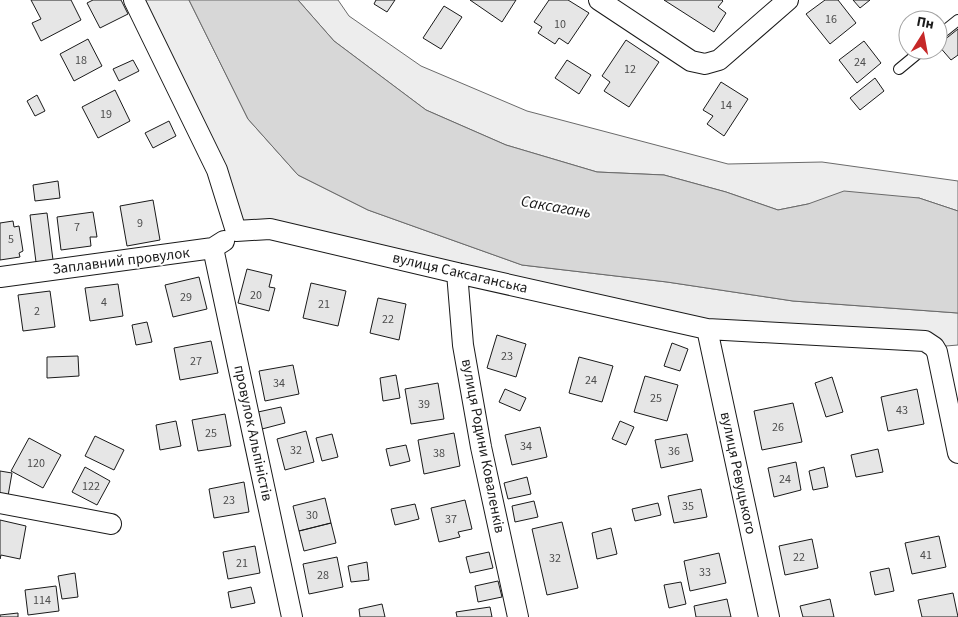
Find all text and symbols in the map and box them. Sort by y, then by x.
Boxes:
north arrow [898,10,948,60]
house number: 16 [825,11,837,28]
text: Пн [915,12,936,35]
house number: 10 [554,16,566,33]
house number: 18 [75,52,87,69]
house number: 24 [854,54,866,71]
house number: 12 [624,61,636,78]
house number: 14 [720,97,732,114]
house number: 19 [100,106,112,123]
water label: Саксагань [519,190,593,224]
house number: 9 [137,215,143,232]
house number: 7 [74,219,80,236]
house number: 5 [8,231,14,248]
street label: Заплавний провулок [51,242,192,280]
street label: вулиця Саксаганська [390,247,530,299]
house number: 20 [250,287,262,304]
house number: 29 [180,289,192,306]
house number: 4 [101,294,107,311]
house number: 21 [318,296,330,313]
house number: 2 [34,303,40,320]
house number: 22 [382,311,394,328]
house number: 23 [501,348,513,365]
house number: 27 [190,353,202,370]
street label: вулиця Родини Коваленків [456,357,510,535]
street label: провулок Альпіністів [228,363,278,503]
house number: 24 [585,372,597,389]
house number: 34 [273,375,285,392]
house number: 25 [650,390,662,407]
house number: 39 [418,396,430,413]
house number: 43 [896,402,908,419]
street label: вулиця Ревуцького [715,410,761,536]
house number: 26 [772,419,784,436]
house number: 25 [205,425,217,442]
house number: 34 [520,438,532,455]
house number: 32 [290,442,302,459]
house number: 36 [668,443,680,460]
house number: 38 [433,445,445,462]
house number: 120 [27,455,45,472]
house number: 24 [779,471,791,488]
house number: 122 [82,478,100,495]
house number: 23 [223,492,235,509]
house number: 35 [682,498,694,515]
house number: 30 [306,507,318,524]
house number: 37 [445,511,457,528]
house number: 41 [920,547,932,564]
house number: 22 [793,549,805,566]
house number: 32 [549,550,561,567]
house number: 21 [236,555,248,572]
house number: 33 [699,564,711,581]
house number: 28 [317,567,329,584]
house number: 114 [33,592,51,609]

